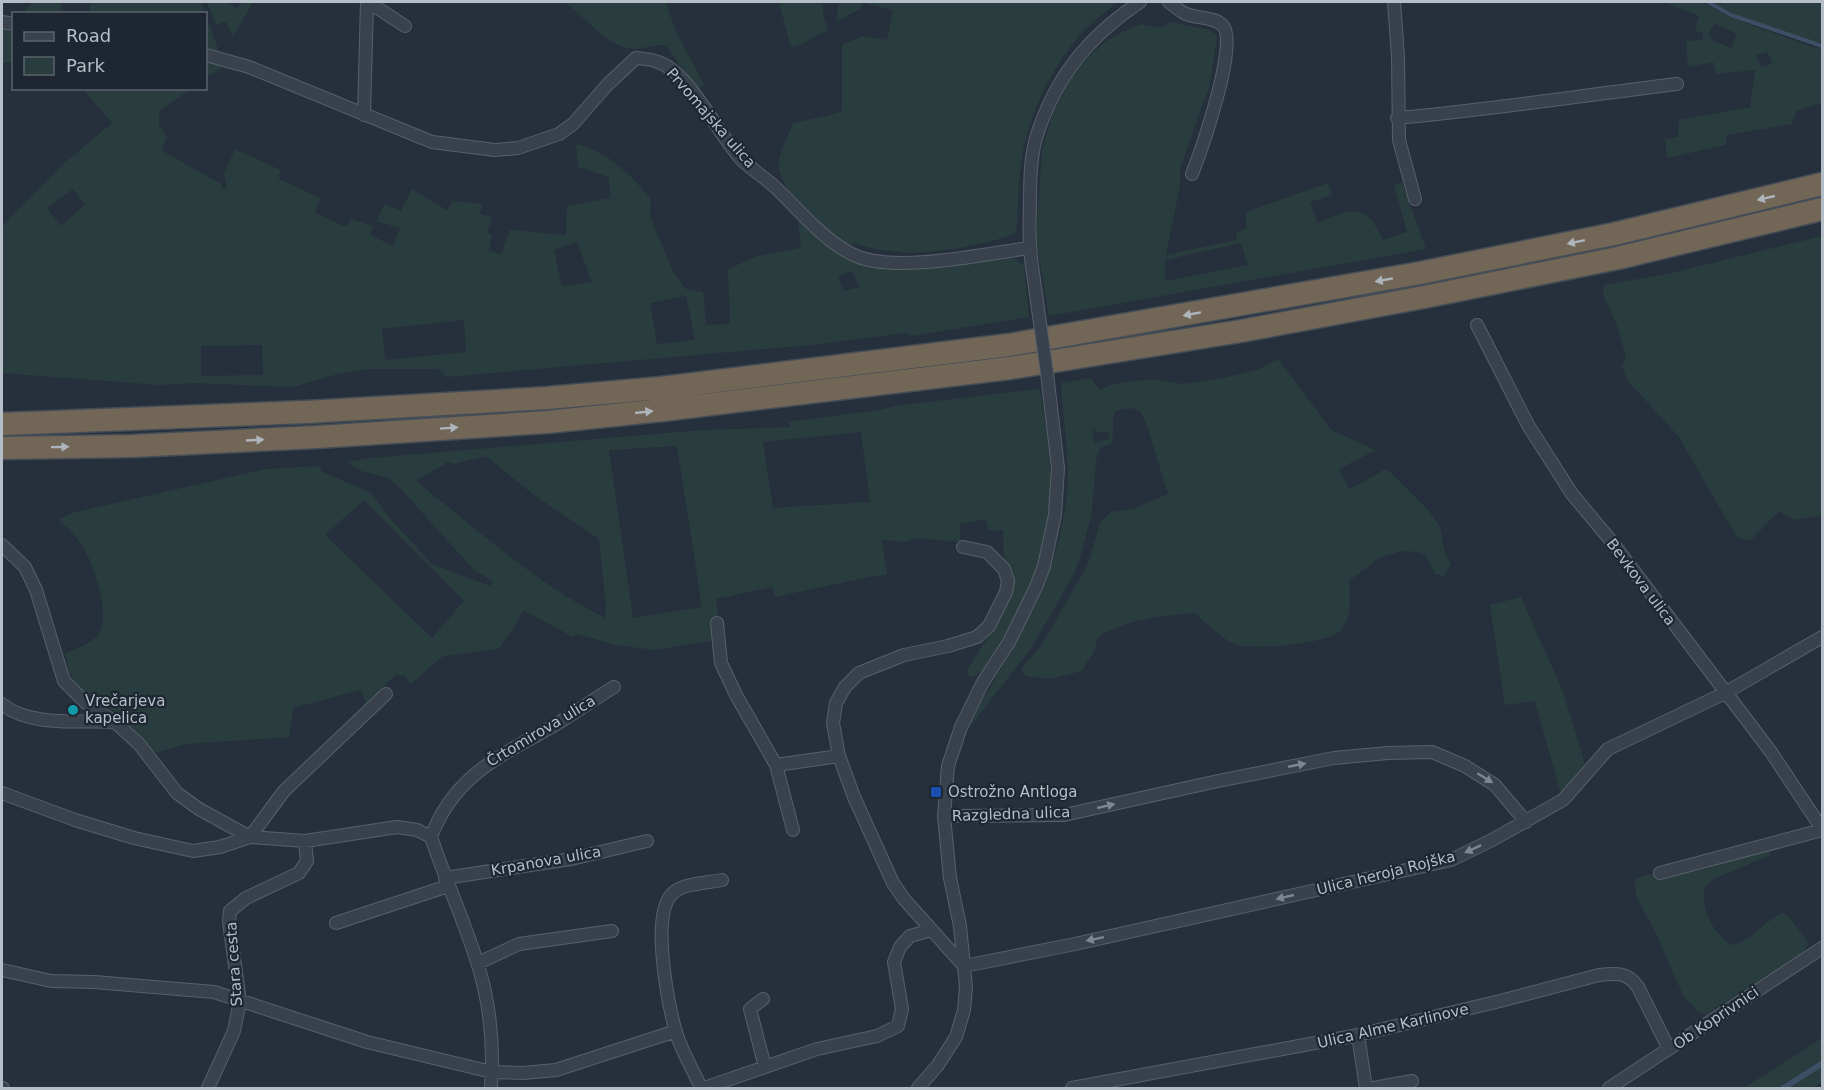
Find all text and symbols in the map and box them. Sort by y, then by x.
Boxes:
legend [12,12,207,90]
text: Road [66,25,111,46]
text: Park [66,55,105,76]
street label: Prvomajska ulica [663,64,759,172]
one-way arrow [1756,193,1775,203]
one-way arrow [1566,238,1585,247]
one-way arrow [1375,276,1394,285]
one-way arrow [1183,310,1202,319]
one-way arrow [634,407,653,417]
one-way arrow [440,423,459,433]
one-way arrow [245,435,264,444]
one-way arrow [50,442,69,452]
street label: Bevkova ulica [1603,535,1679,629]
street label: Črtomirova ulica [483,691,599,771]
place label: Vrečarjeva kapelica [85,692,165,727]
marker: Vrečarjeva kapelica [66,703,80,717]
one-way arrow [1288,760,1307,769]
one-way arrow [1477,773,1493,784]
place label: Ostrožno Antloga [948,783,1078,801]
marker: Ostrožno Antloga [929,785,943,799]
one-way arrow [1097,801,1116,810]
street label: Razgledna ulica [952,803,1070,825]
street label: Krpanova ulica [490,842,602,880]
one-way arrow [1465,844,1482,853]
street label: Ulica heroja Rojška [1315,847,1457,899]
one-way arrow [1275,893,1294,902]
street label: Stara cesta [222,921,246,1007]
one-way arrow [1085,935,1104,945]
street label: Ob Koprivnici [1670,983,1762,1053]
street label: Ulica Alme Karlinove [1316,1000,1470,1052]

